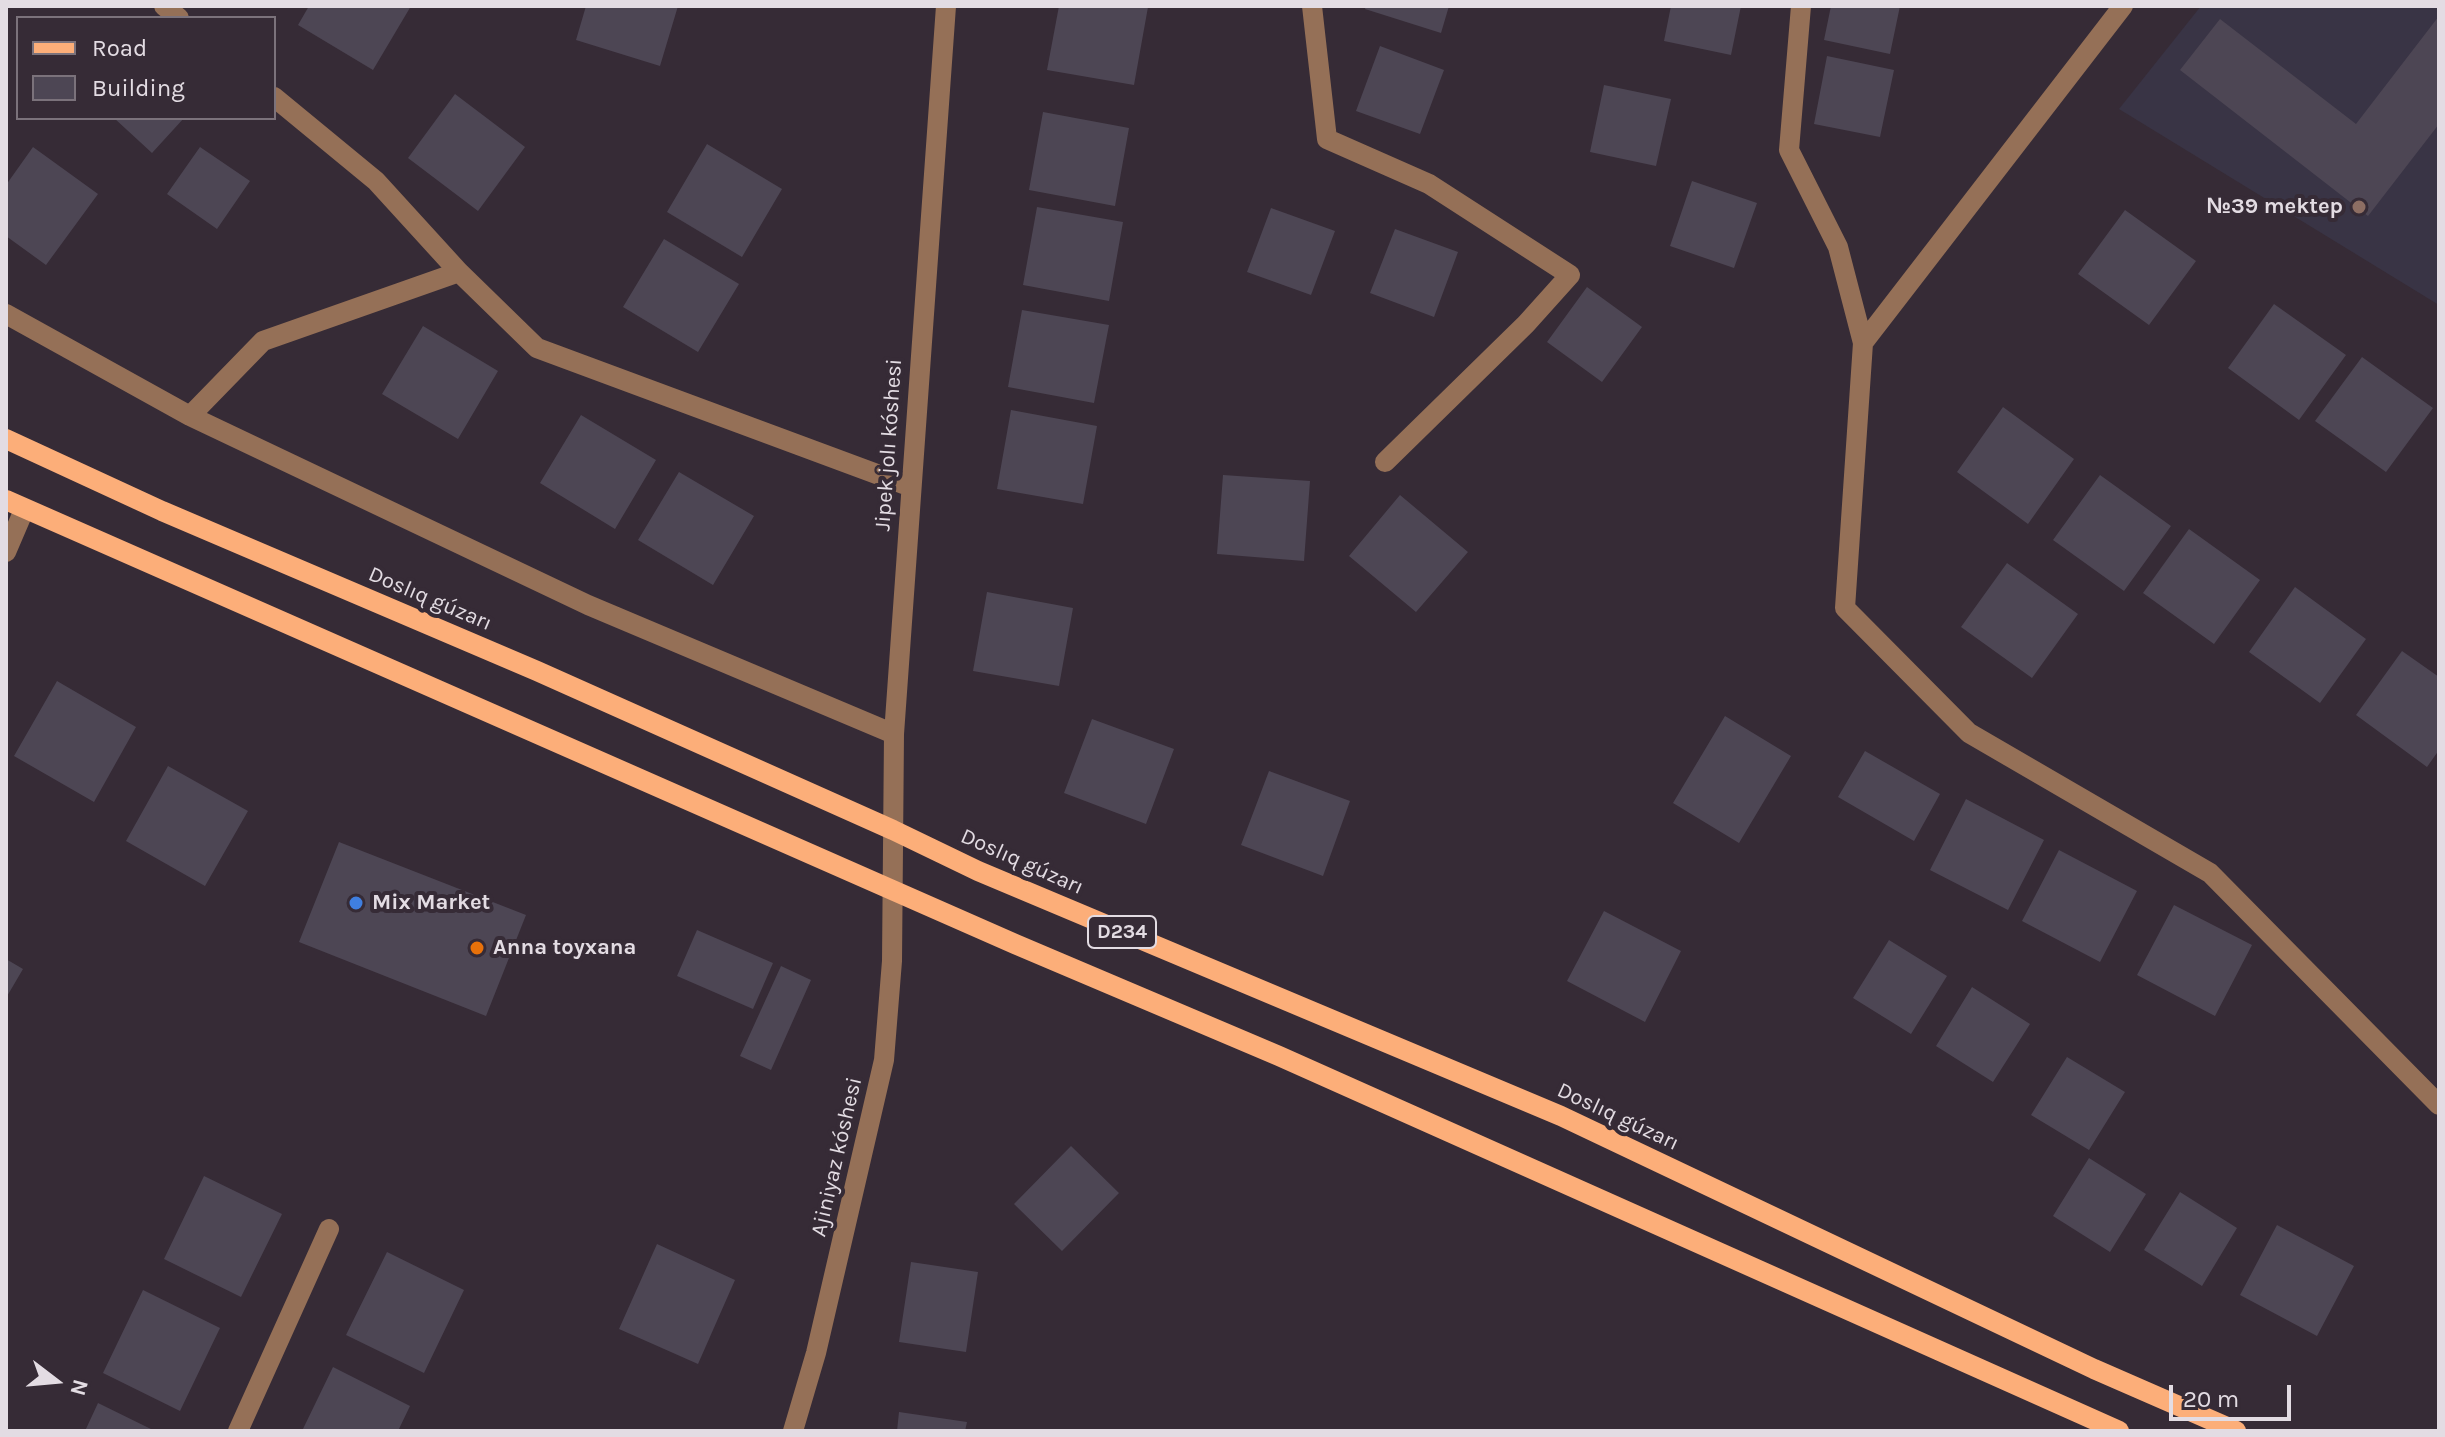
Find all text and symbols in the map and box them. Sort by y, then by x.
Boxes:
legend [16,16,276,120]
text: Road [92,34,147,62]
text: Building [92,74,185,102]
place label: №39 mektep [2206,194,2343,220]
marker: №39 mektep [2350,198,2368,216]
street label: Jipek jolı kóshesi [870,358,908,532]
street label: Doslıq gúzarı [364,561,496,637]
street label: Doslıq gúzarı [956,823,1088,901]
place label: Mix Market [372,890,490,916]
marker: Mix Market [347,894,365,912]
road number: D234 [1088,916,1156,948]
place label: Anna toyxana [493,935,636,961]
marker: Anna toyxana [468,939,486,957]
street label: Ajiniyaz kóshesi [806,1075,868,1239]
street label: Doslıq gúzarı [1553,1077,1683,1157]
north arrow [16,1341,96,1421]
scale bar [2173,1369,2295,1419]
text: N [64,1376,94,1399]
text: 20 m [2183,1385,2239,1413]

